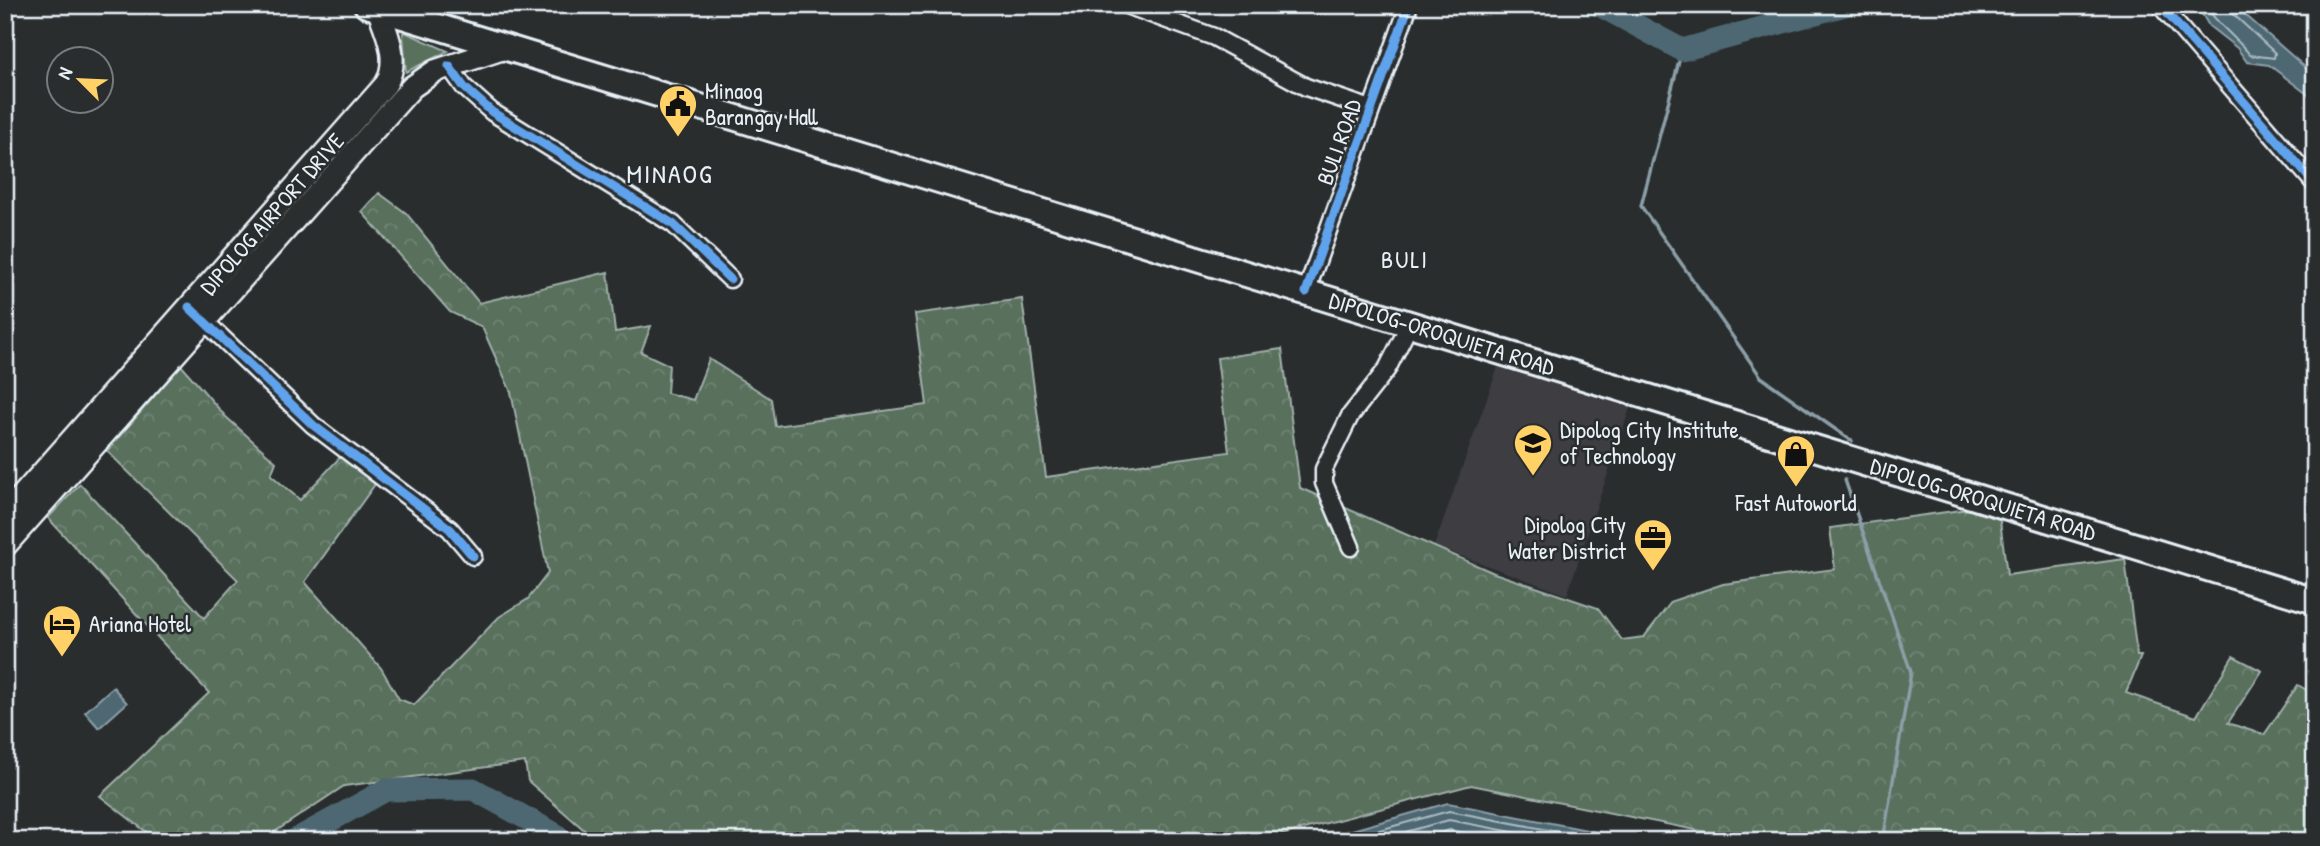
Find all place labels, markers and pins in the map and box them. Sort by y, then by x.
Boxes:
place label: Minaog Barangay Hall [705,75,819,132]
public building icon: Minaog Barangay Hall [657,83,699,138]
place label: Dipolog City Institute of Technology [1560,414,1739,471]
school or university icon: Dipolog City Institute of Technology [1512,422,1554,477]
shop icon: Fast Autoworld [1775,433,1817,488]
place label: Fast Autoworld [1734,487,1857,518]
place label: Dipolog City Water District [1508,509,1627,566]
office icon: Dipolog City Water District [1632,517,1674,572]
hotel icon: Ariana Hotel [41,603,83,658]
place label: Ariana Hotel [89,608,192,639]

